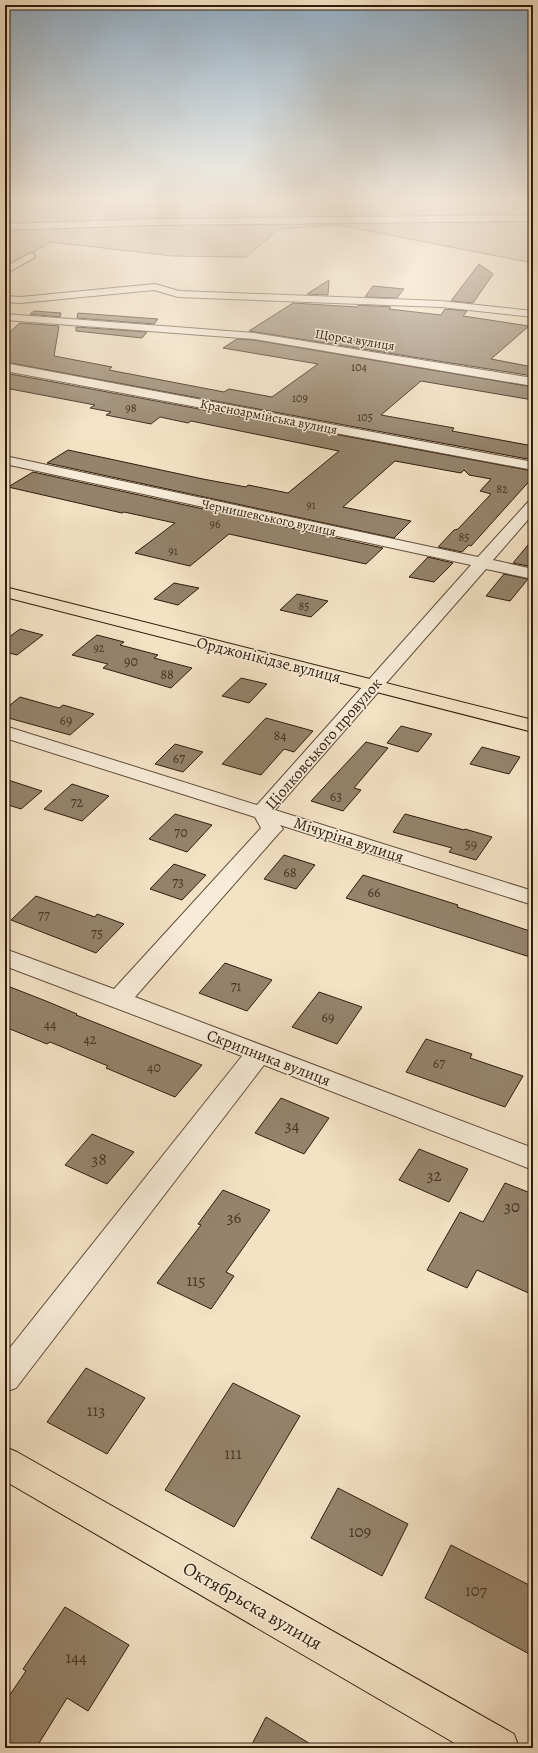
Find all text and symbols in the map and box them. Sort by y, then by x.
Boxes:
street label: Щорса вулиця [314,325,396,354]
house number: 104 [351,359,368,375]
house number: 109 [292,390,308,406]
street label: Красноармійська вулиця [199,395,339,438]
house number: 98 [125,400,137,416]
house number: 105 [357,409,373,425]
house number: 82 [496,481,508,497]
street label: Чернишевського вулиця [200,495,338,540]
house number: 91 [306,497,316,513]
house number: 96 [209,516,221,532]
house number: 85 [459,529,469,545]
house number: 91 [168,543,178,559]
house number: 85 [299,598,309,614]
street label: Орджонікідзе вулиця [194,631,343,689]
house number: 92 [93,640,105,656]
house number: 90 [124,652,138,671]
house number: 88 [160,665,174,684]
street label: Ціолковського провулок [260,673,387,814]
house number: 69 [60,711,72,730]
house number: 84 [273,726,287,745]
house number: 67 [173,749,185,768]
house number: 63 [330,787,342,806]
house number: 72 [71,793,84,812]
street label: Мічуріна вулиця [291,812,407,868]
house number: 70 [174,823,188,842]
house number: 59 [465,835,477,854]
house number: 68 [283,863,297,882]
house number: 73 [172,873,184,892]
house number: 66 [368,883,380,902]
house number: 77 [38,906,50,925]
house number: 75 [91,924,103,943]
house number: 71 [231,977,242,996]
house number: 69 [322,1008,334,1027]
house number: 44 [44,1015,56,1034]
street label: Скрипника вулиця [204,1024,334,1092]
house number: 42 [84,1030,97,1049]
house number: 67 [433,1054,445,1073]
house number: 40 [147,1058,161,1077]
house number: 34 [285,1114,300,1137]
house number: 38 [91,1148,107,1171]
house number: 32 [426,1164,442,1187]
house number: 30 [504,1195,520,1218]
house number: 36 [227,1206,242,1229]
house number: 115 [187,1269,205,1292]
house number: 113 [87,1399,105,1422]
house number: 111 [224,1442,242,1465]
house number: 109 [349,1520,372,1543]
street label: Октябрьска вулиця [178,1555,327,1656]
house number: 107 [465,1579,488,1602]
house number: 144 [65,1646,87,1669]

